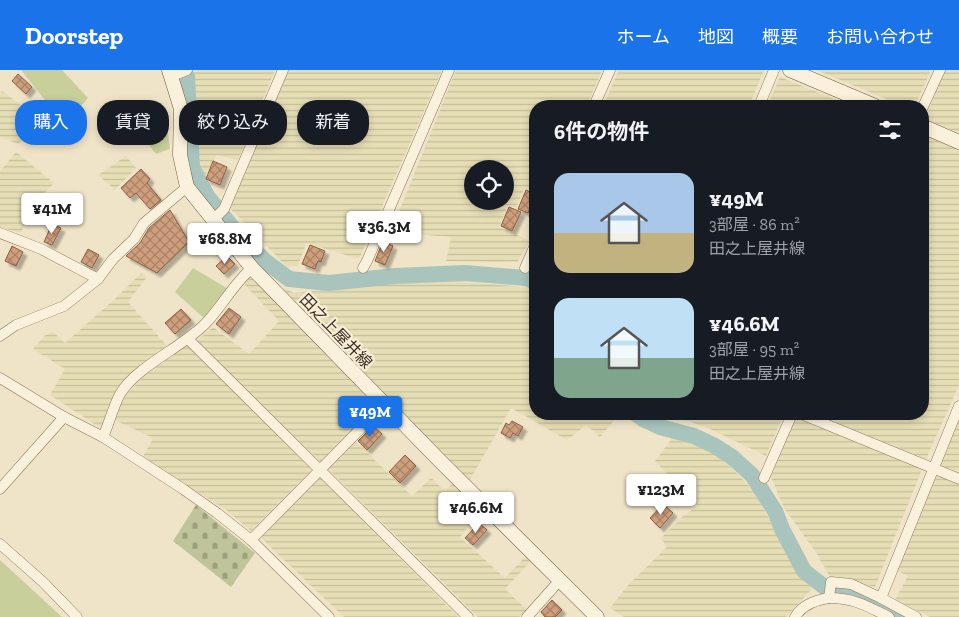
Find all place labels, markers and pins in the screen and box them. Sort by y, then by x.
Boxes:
pin: ¥41M [22,192,82,235]
pin: ¥36.3M [343,210,425,253]
pin: ¥68.8M [184,222,266,265]
pin: ¥49M [340,396,400,438]
pin: ¥123M [626,474,696,516]
pin: ¥46.6M [435,492,517,534]

